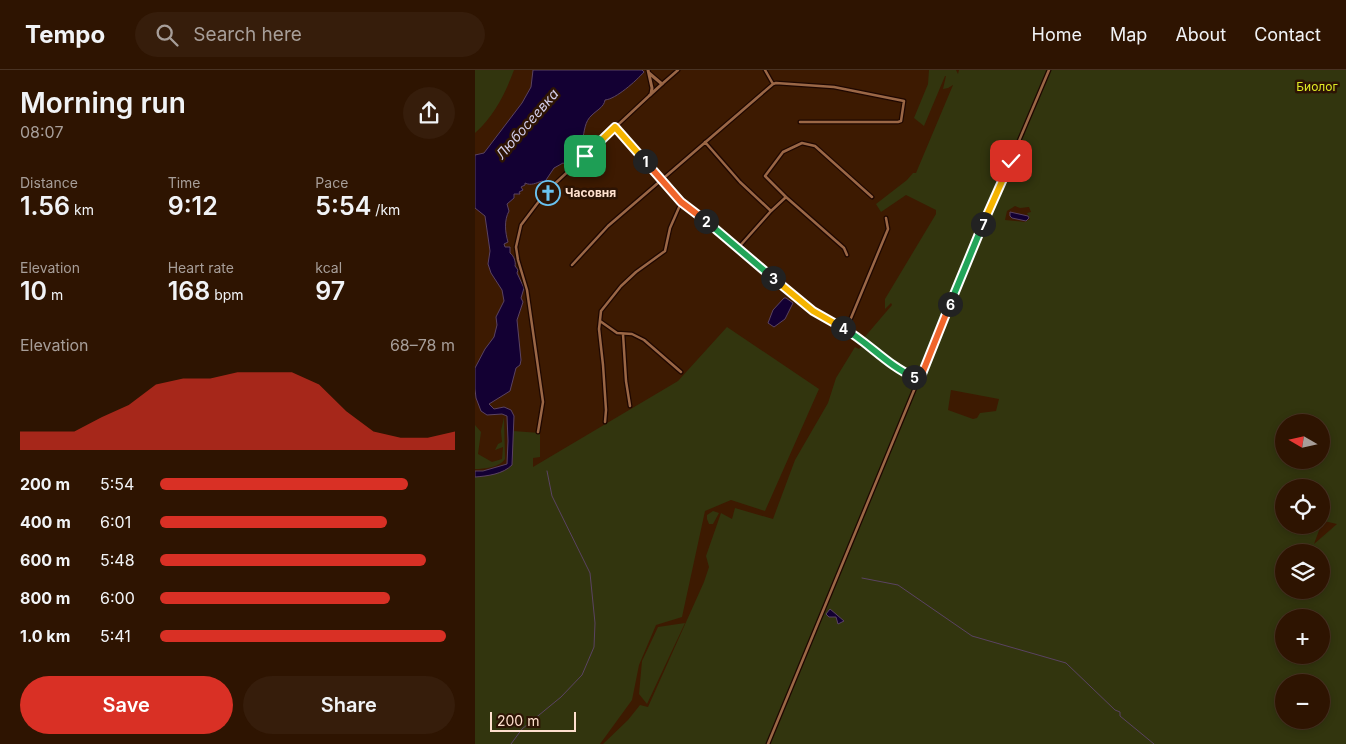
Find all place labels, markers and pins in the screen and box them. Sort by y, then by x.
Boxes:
pin [564,135,606,177]
pin [990,140,1032,182]
pin: 1 [633,148,657,174]
church icon: Часовня [535,180,561,206]
place label: Часовня [565,185,616,200]
pin: 2 [693,208,719,234]
pin: 7 [971,212,995,236]
pin: 3 [761,266,785,290]
pin: 6 [937,292,963,316]
pin: 4 [831,316,855,340]
pin: 5 [901,364,927,390]

